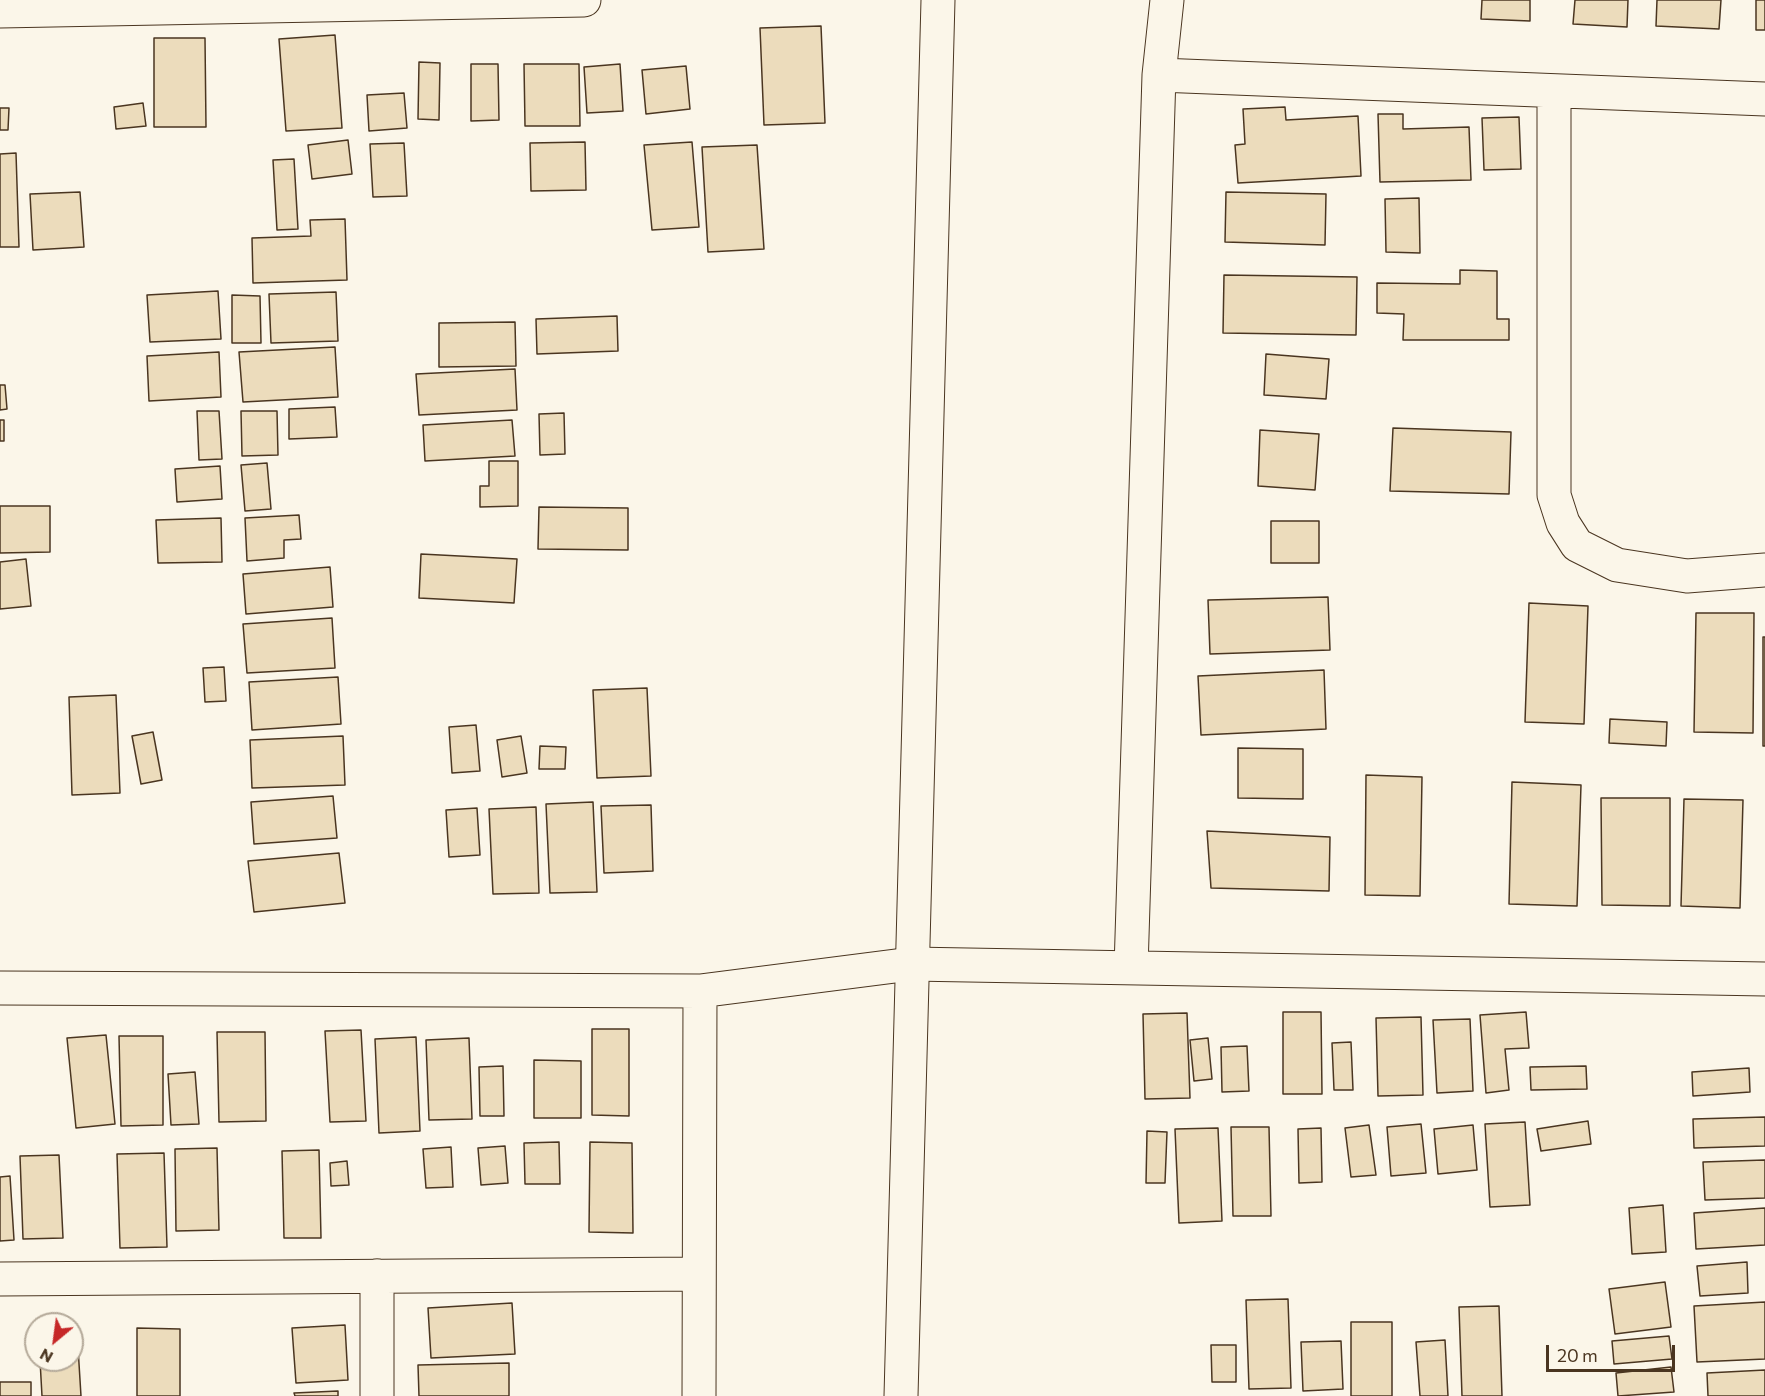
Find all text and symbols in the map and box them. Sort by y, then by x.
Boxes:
north arrow [24,1312,84,1372]
scale bar [1549,1333,1678,1371]
text: 20 m [1557,1344,1598,1366]
text: N [36,1345,56,1368]

